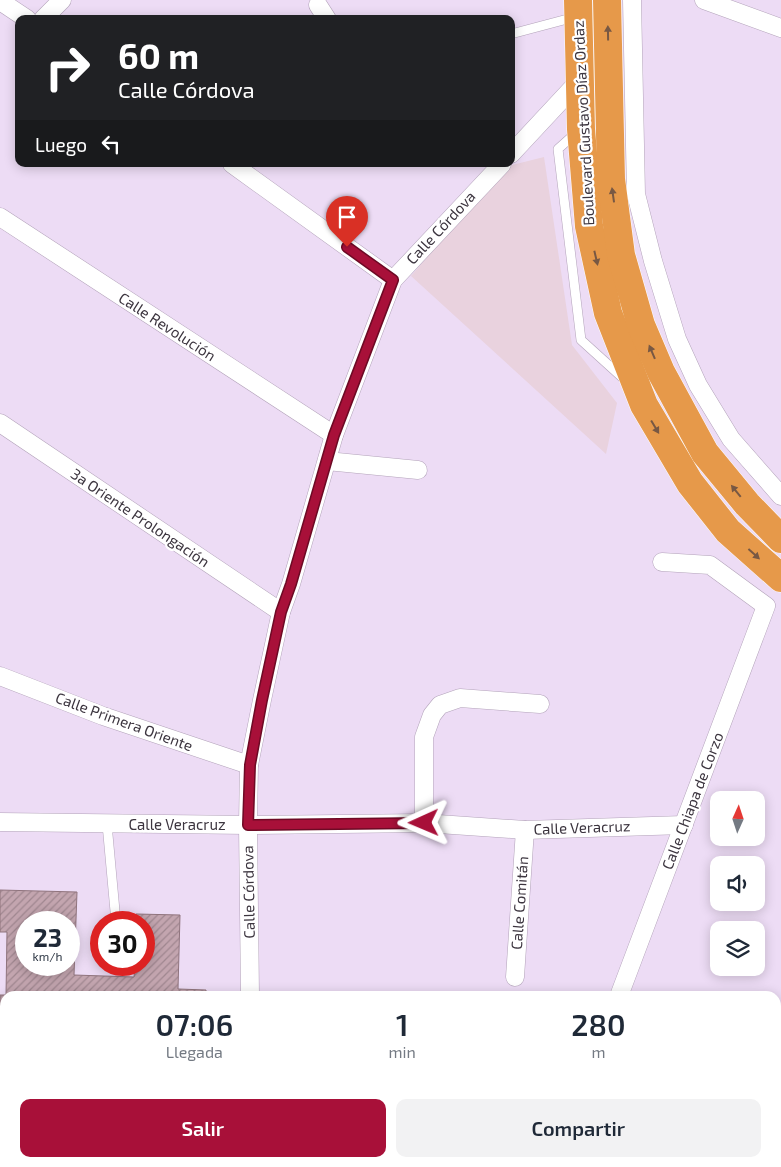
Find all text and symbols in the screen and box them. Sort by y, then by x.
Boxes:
street label: Boulevard Gustavo Díaz Ordaz [569,20,597,226]
one-way arrow [603,25,611,41]
text: 60 m [118,34,199,76]
icon: right [35,35,100,100]
text: Calle Córdova [118,76,255,102]
icon: left [97,130,125,158]
text: Luego [35,133,87,156]
street label: Calle Córdova [402,187,479,268]
one-way arrow [609,187,617,203]
pin [326,196,368,247]
icon: arrive [333,203,361,231]
one-way arrow [592,250,600,265]
street label: Calle Revolución [116,288,219,364]
one-way arrow [648,345,656,359]
one-way arrow [651,420,660,433]
street label: 3a Oriente Prolongación [68,464,213,570]
one-way arrow [731,484,742,497]
one-way arrow [748,549,761,560]
street label: Calle Primera Oriente [53,688,195,754]
street label: Calle Chiapa de Corzo [658,729,727,872]
north arrow [710,791,765,846]
map controls [710,791,765,976]
position arrow [397,796,449,848]
street label: Calle Veracruz [128,815,226,833]
street label: Calle Veracruz [533,816,631,838]
street label: Calle Córdova [238,845,258,939]
street label: Calle Comitán [507,856,531,950]
button: sound [710,856,765,911]
speed limit sign: 30 [90,911,155,976]
button: layers [710,921,765,976]
text: 23 [33,922,62,952]
text: km/h [33,949,62,963]
text: 07:06 [155,1006,233,1042]
text: 1 [396,1006,408,1042]
text: 280 [571,1006,626,1042]
text: Llegada [166,1042,223,1061]
text: min [389,1042,416,1061]
text: m [591,1042,605,1061]
button: Salir [20,1099,386,1157]
button: Compartir [396,1099,761,1157]

